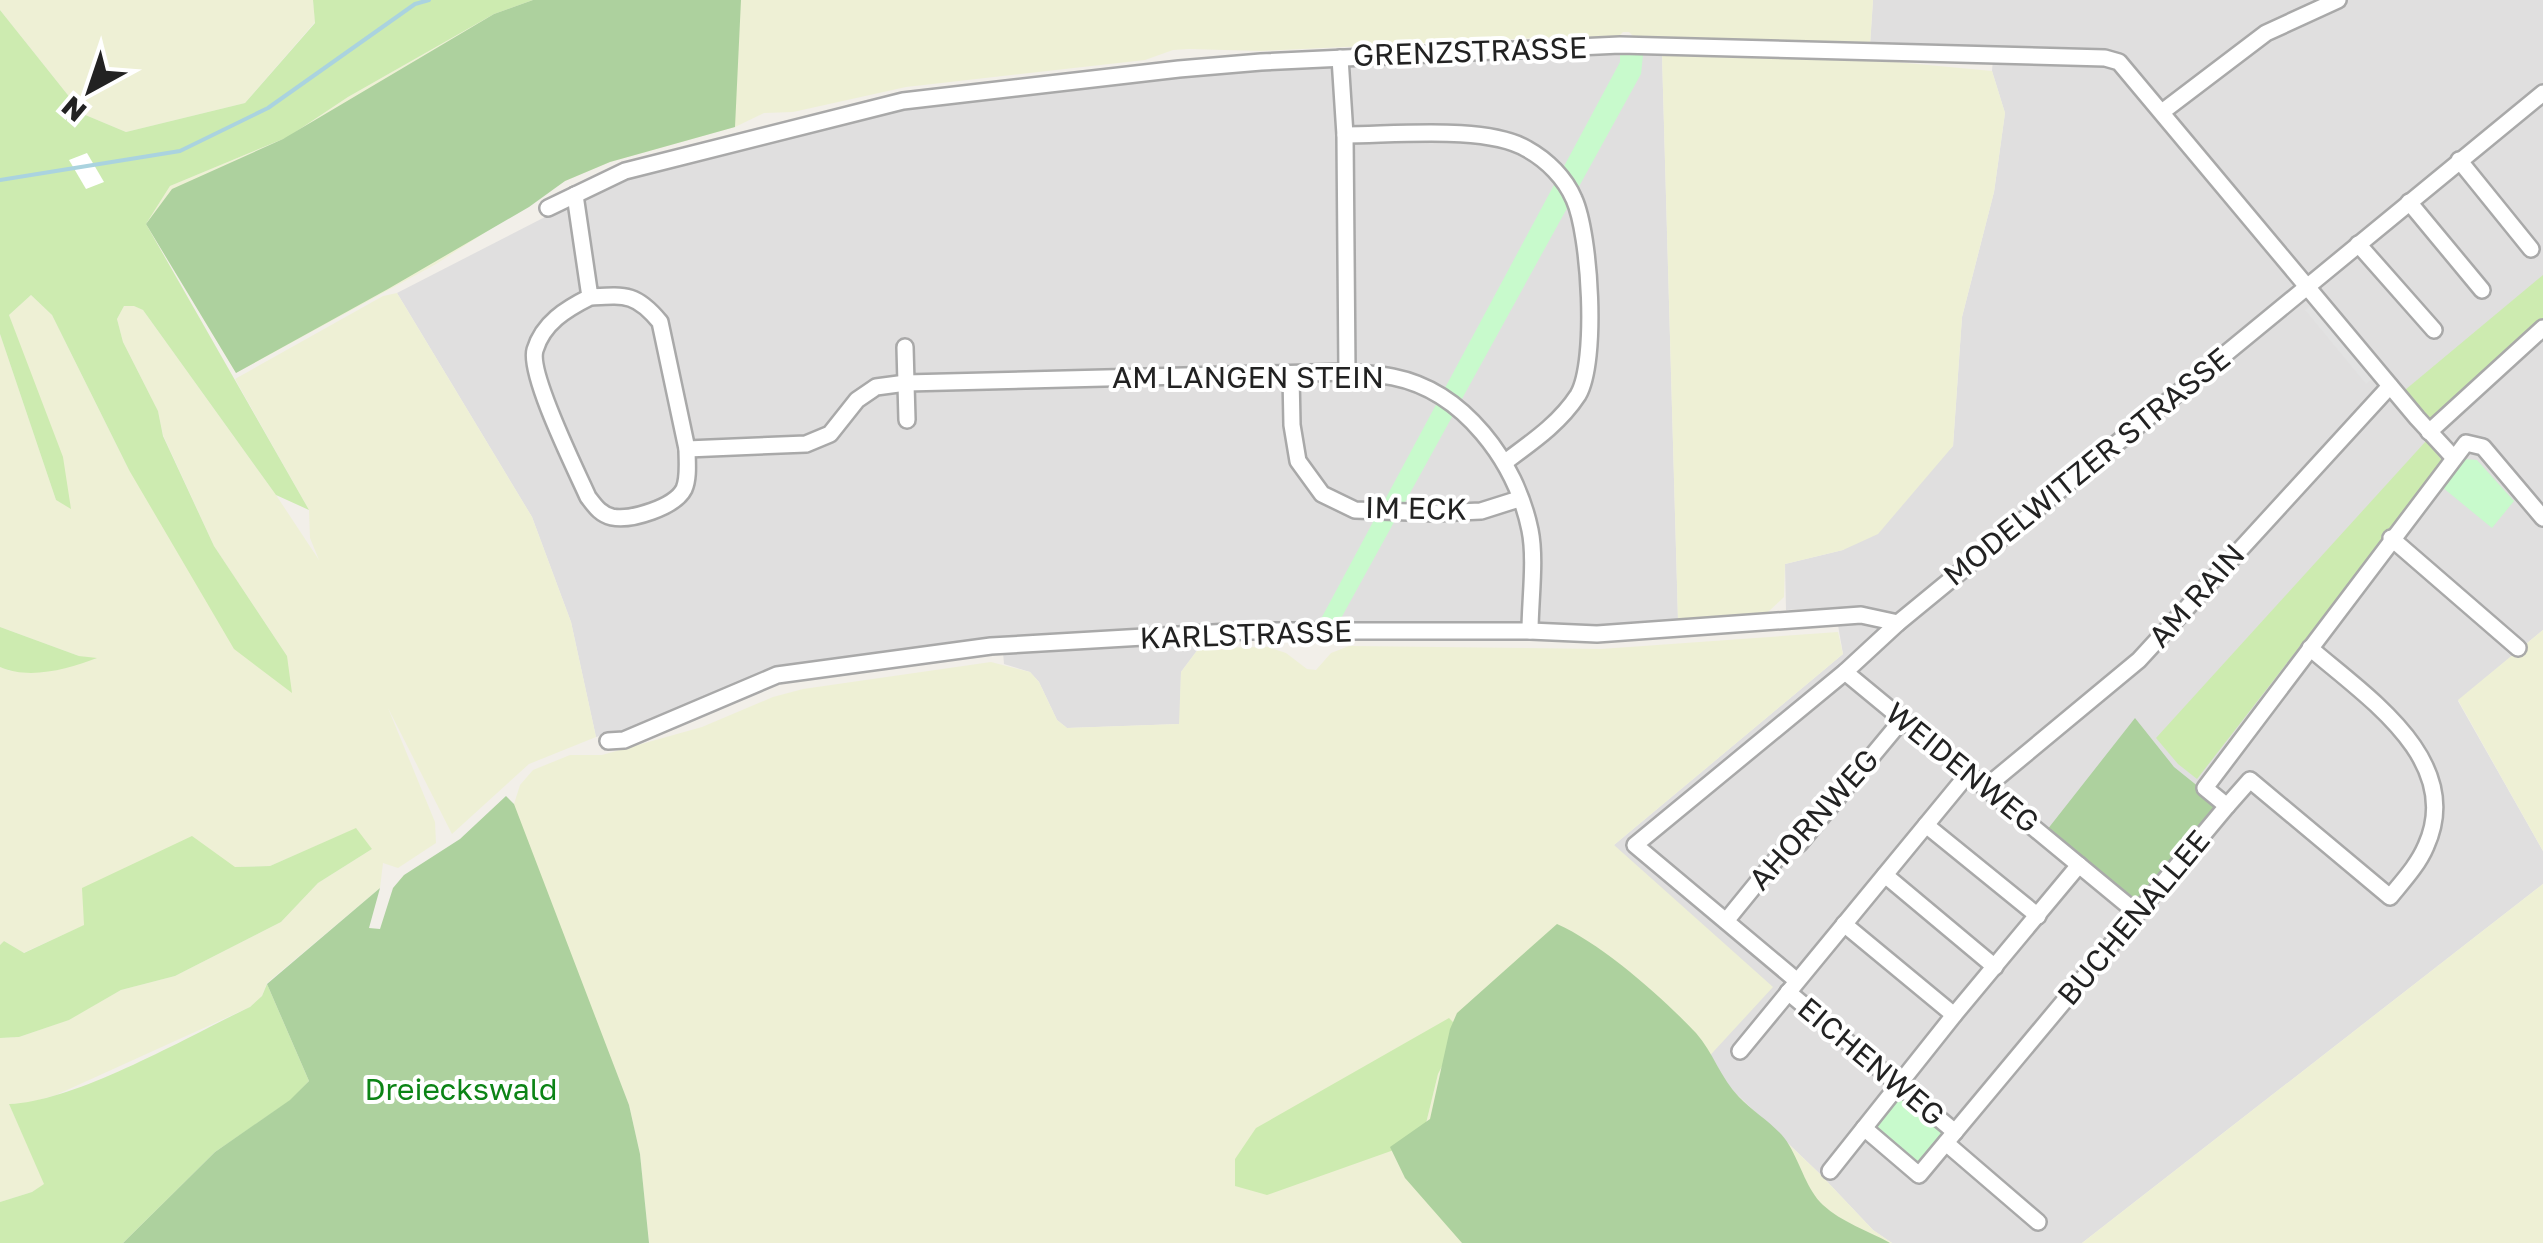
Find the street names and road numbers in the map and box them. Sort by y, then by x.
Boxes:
street label: GRENZSTRASSE [1352,29,1588,73]
street label: MODELWITZER STRASSE [1936,340,2237,593]
street label: AM LANGEN STEIN [1112,359,1384,395]
street label: IM ECK [1365,489,1467,527]
street label: AM RAIN [2141,536,2252,654]
street label: KARLSTRASSE [1139,612,1353,656]
street label: WEIDENWEG [1879,694,2047,840]
street label: AHORNWEG [1741,742,1886,897]
street label: BUCHENALLEE [2050,823,2217,1012]
street label: EICHENWEG [1791,990,1952,1133]

